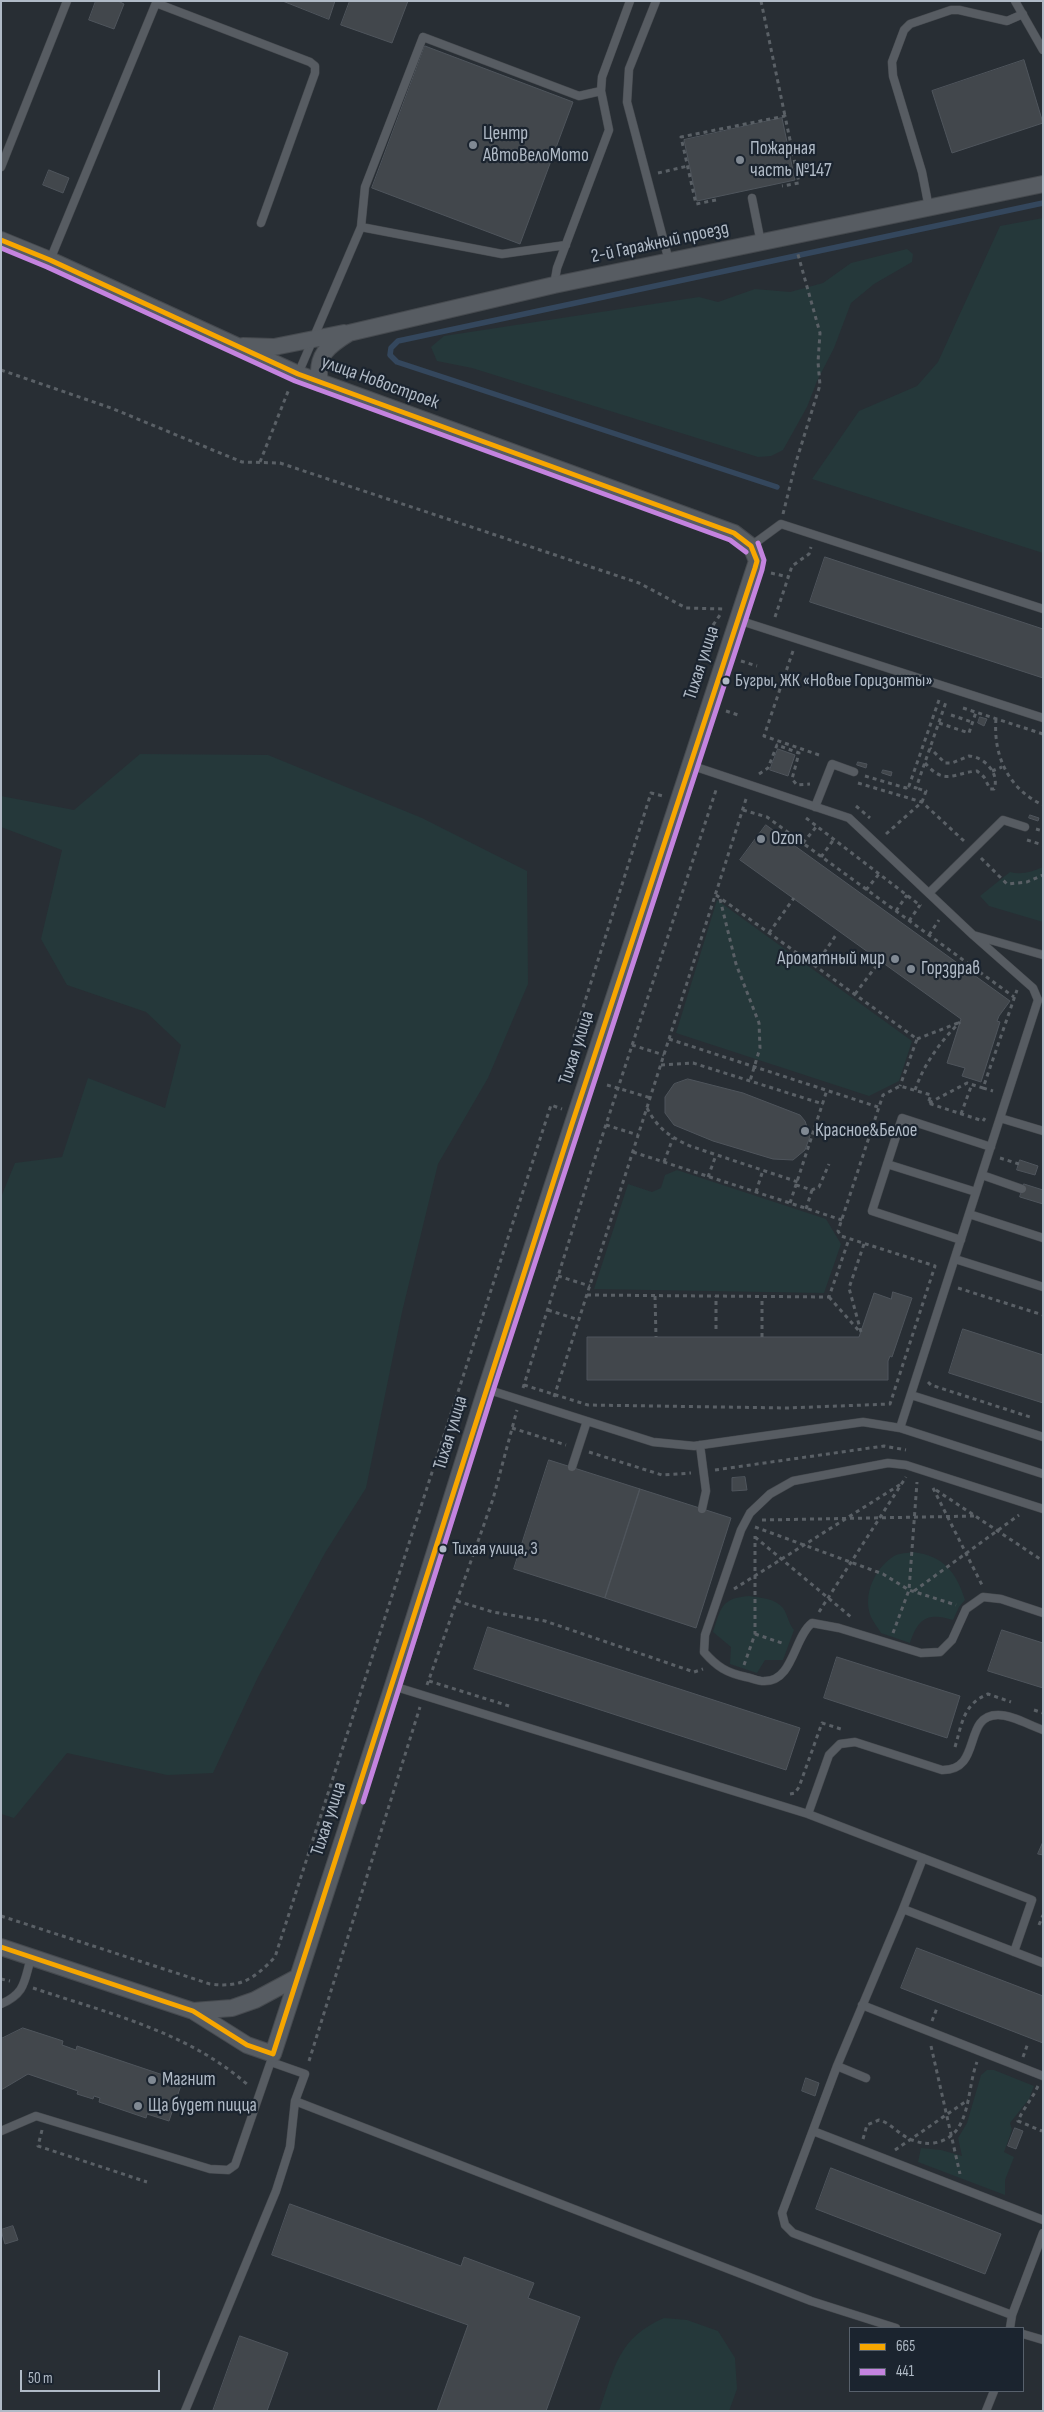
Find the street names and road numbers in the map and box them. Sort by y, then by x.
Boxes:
street label: 2-й Гаражный проезд [589,217,731,269]
street label: улица Новостроек [318,351,442,415]
street label: Тихая улица [679,623,725,703]
street label: Тихая улица [554,1008,600,1088]
street label: Тихая улица [429,1393,473,1473]
street label: Тихая улица [306,1779,352,1859]

